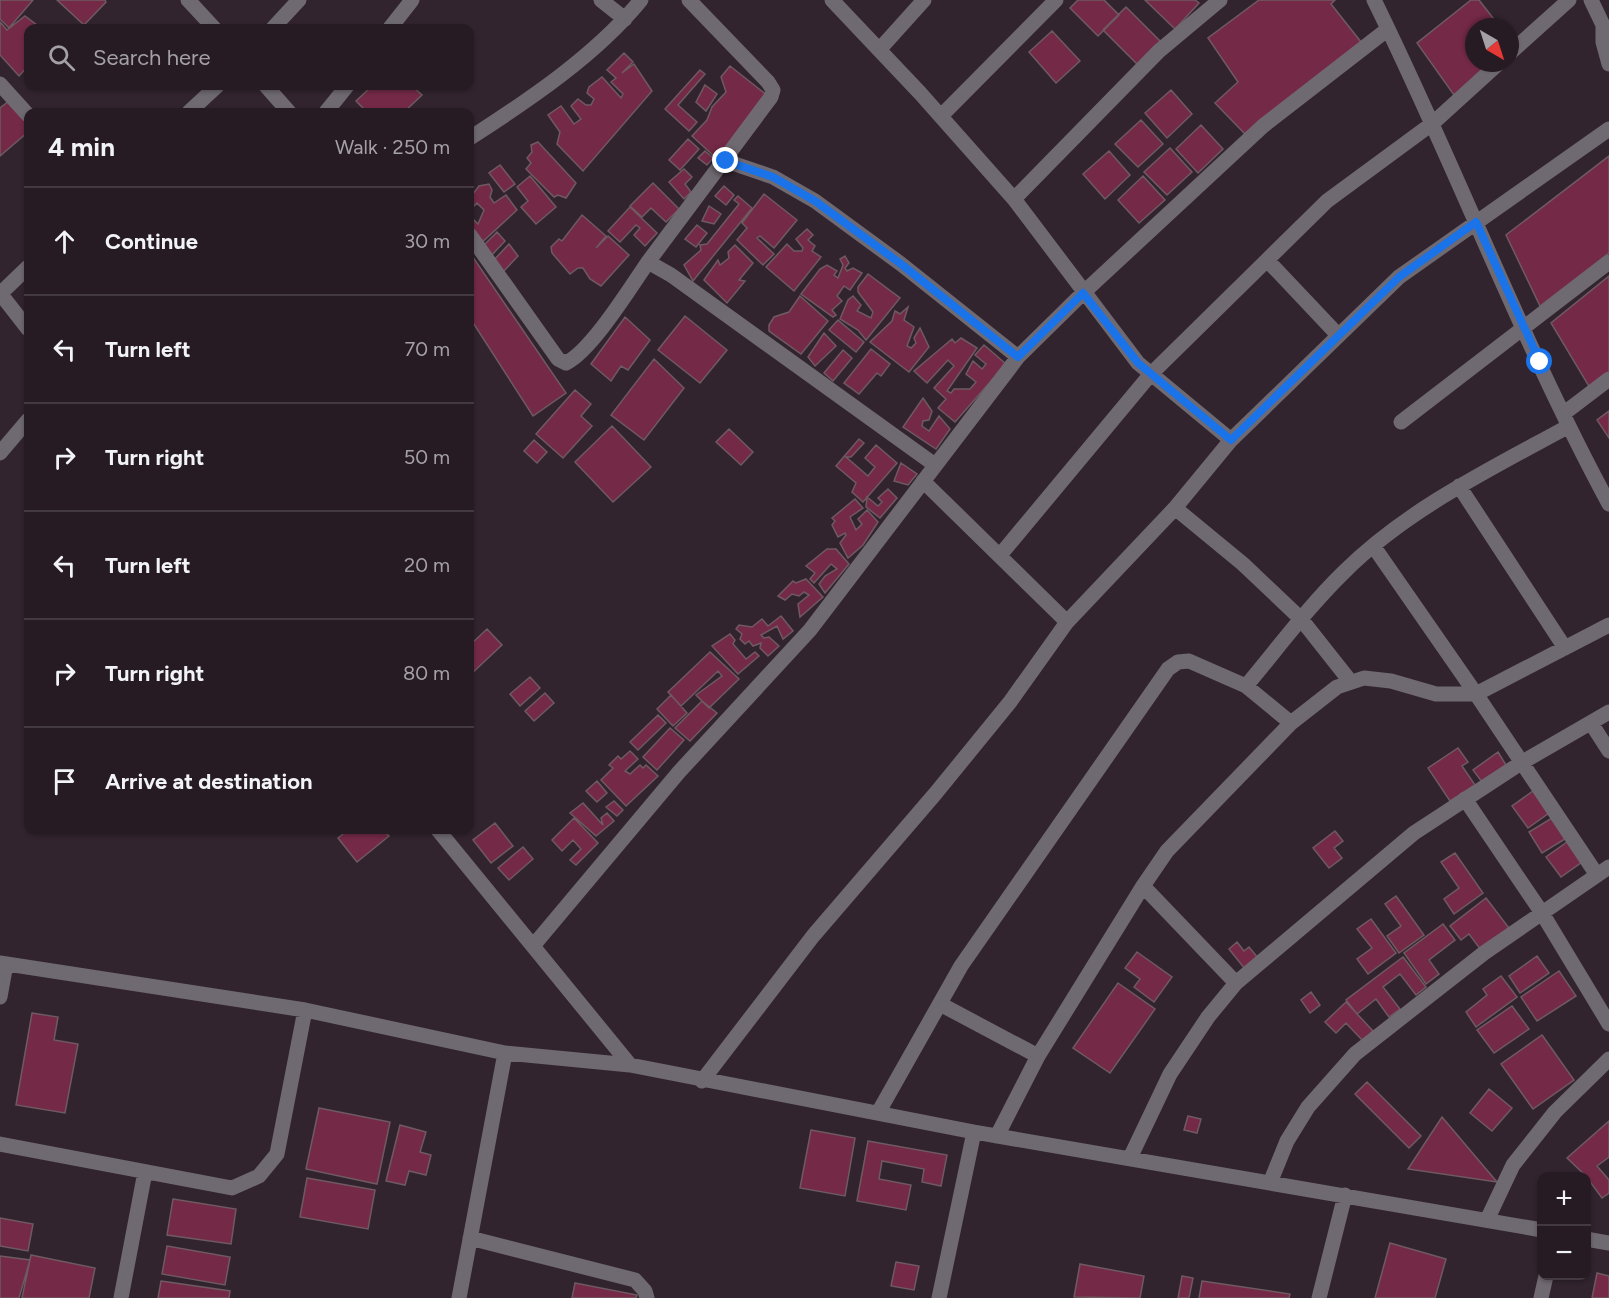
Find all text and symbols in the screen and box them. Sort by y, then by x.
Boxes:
north arrow [1465,18,1519,72]
search box [24,24,474,90]
icon: search [45,41,78,74]
text: Search here [93,44,211,71]
text: 4 min [48,131,115,163]
text: Walk · 250 m [335,135,450,159]
route end [712,147,738,173]
icon: ahead [48,225,81,258]
text: Continue [105,228,198,255]
text: 30 m [404,229,450,253]
icon: left [48,333,81,366]
text: Turn left [105,336,191,363]
text: 70 m [404,337,450,361]
route start [1526,348,1552,374]
icon: right [48,441,81,474]
text: Turn right [105,444,204,471]
text: 50 m [404,445,450,469]
icon: left [48,549,81,582]
text: Turn left [105,552,191,579]
text: 20 m [404,553,450,577]
icon: right [48,657,81,690]
text: Turn right [105,660,204,687]
text: 80 m [403,661,450,685]
icon: arrive [48,765,81,798]
text: Arrive at destination [105,768,313,795]
map controls [1537,1172,1591,1280]
button: + [1537,1172,1591,1226]
button: − [1537,1226,1591,1280]

